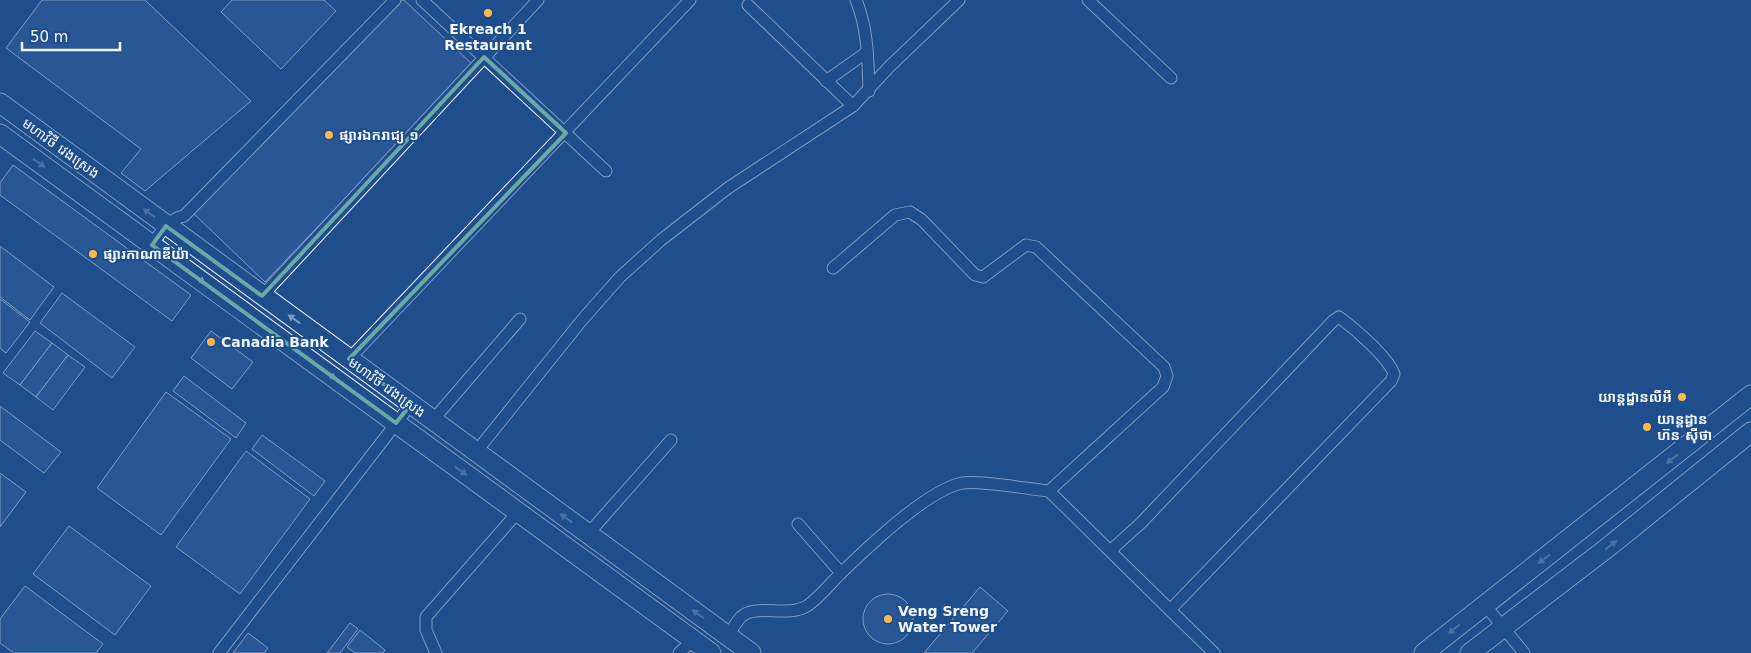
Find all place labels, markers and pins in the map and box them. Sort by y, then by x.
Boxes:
marker: Ekreach 1 Restaurant [482,7,494,19]
place label: Ekreach 1 Restaurant [444,21,532,53]
place label: ផ្សារឯករាជ្យ ១ [339,127,419,144]
marker: ផ្សារឯករាជ្យ ១ [323,129,335,141]
place label: ផ្សារកាណាឌីយ៉ា [103,246,189,263]
marker: ផ្សារកាណាឌីយ៉ា [87,248,99,260]
place label: Canadia Bank [221,334,329,350]
marker: Canadia Bank [205,336,217,348]
place label: យាន្ដដ្ឋានលីអី [1598,389,1672,406]
marker: យាន្ដដ្ឋានលីអី [1676,391,1688,403]
place label: យាន្ដដ្ឋាន ហ៊ន ស៊ីថា [1657,411,1712,444]
marker: យាន្ដដ្ឋាន ហ៊ន ស៊ីថា [1641,421,1653,433]
place label: Veng Sreng Water Tower [898,603,997,635]
marker: Veng Sreng Water Tower [882,613,894,625]

